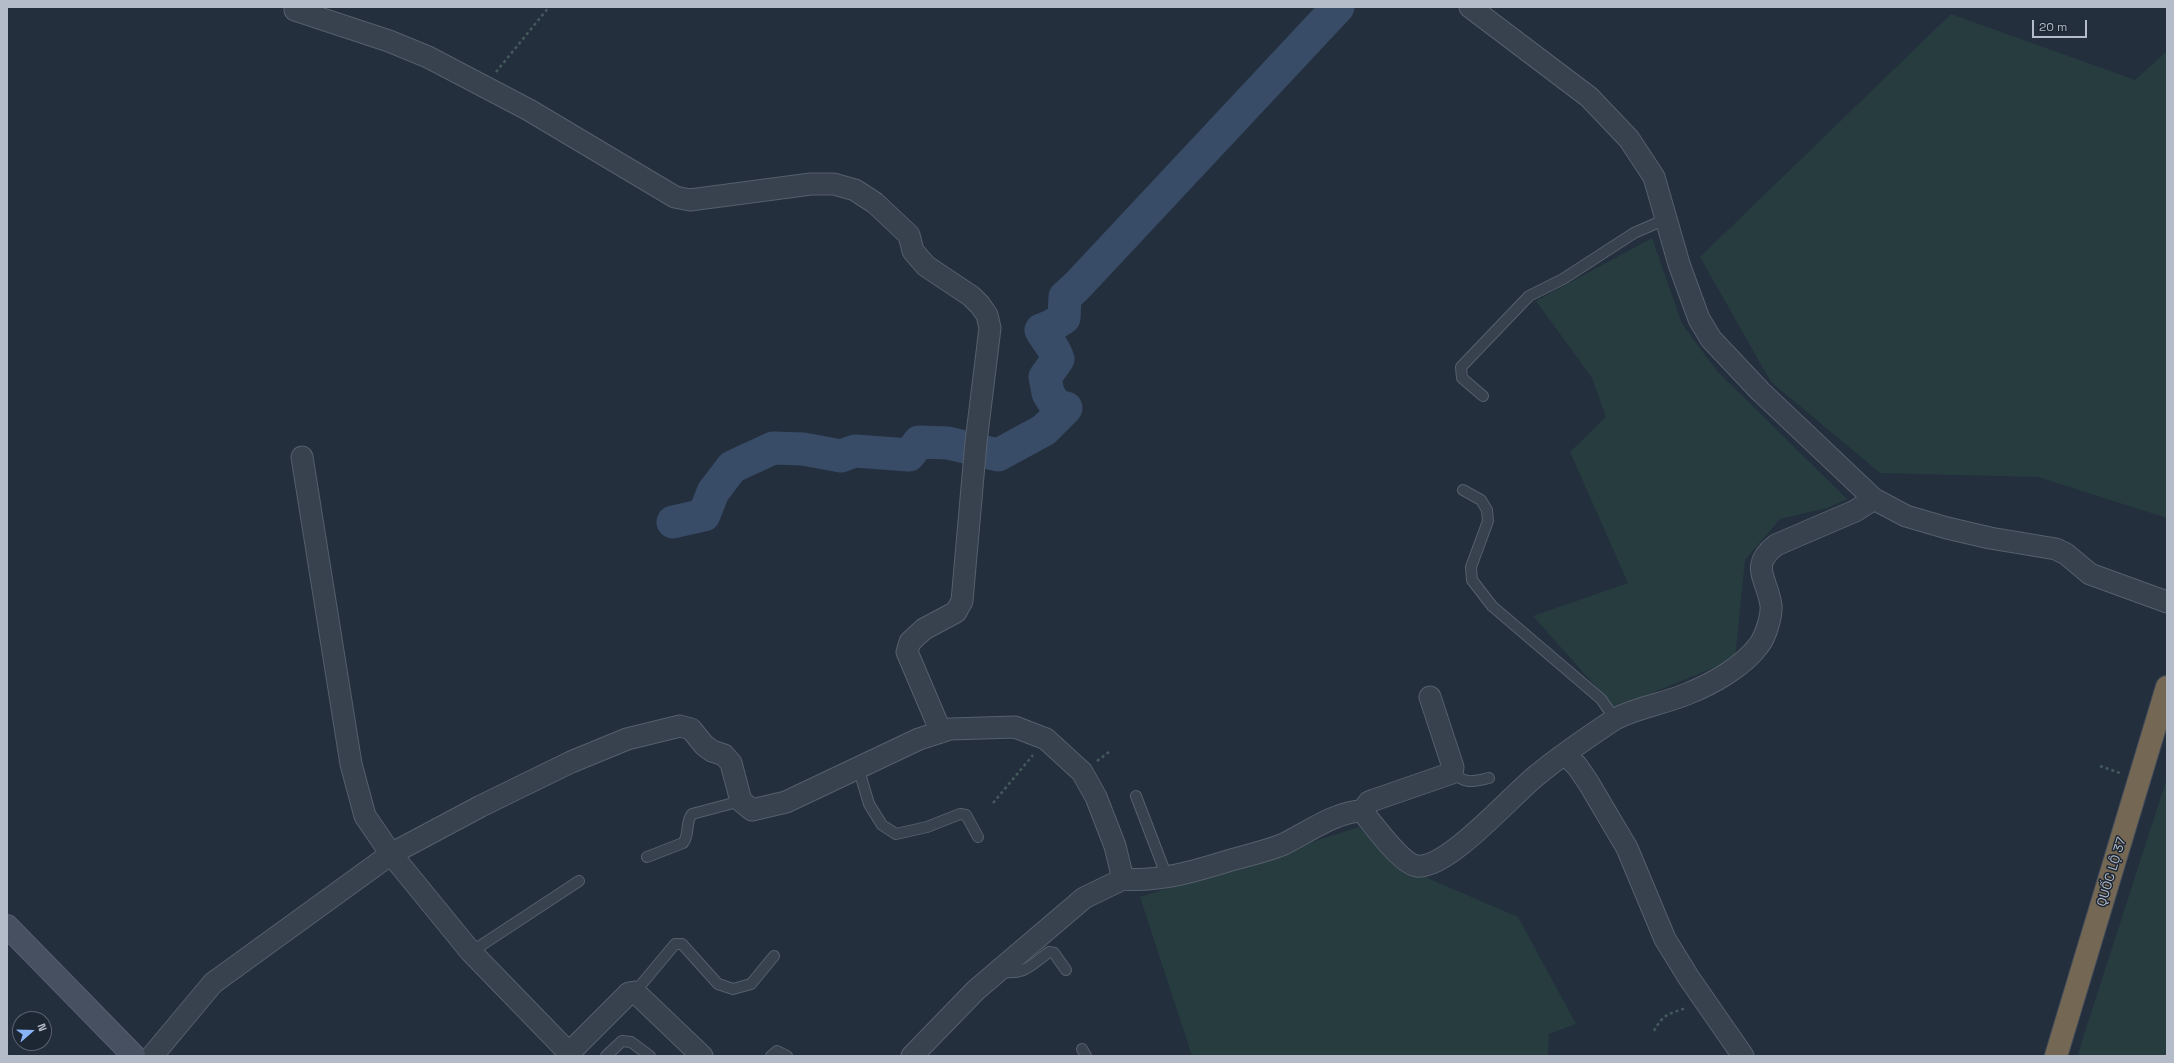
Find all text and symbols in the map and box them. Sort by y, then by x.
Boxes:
scale bar [2034,12,2089,38]
text: 20 m [2039,19,2067,35]
street label: QUỐC LỘ 37 [2094,835,2130,909]
north arrow [12,1011,52,1051]
text: N [34,1021,50,1033]

